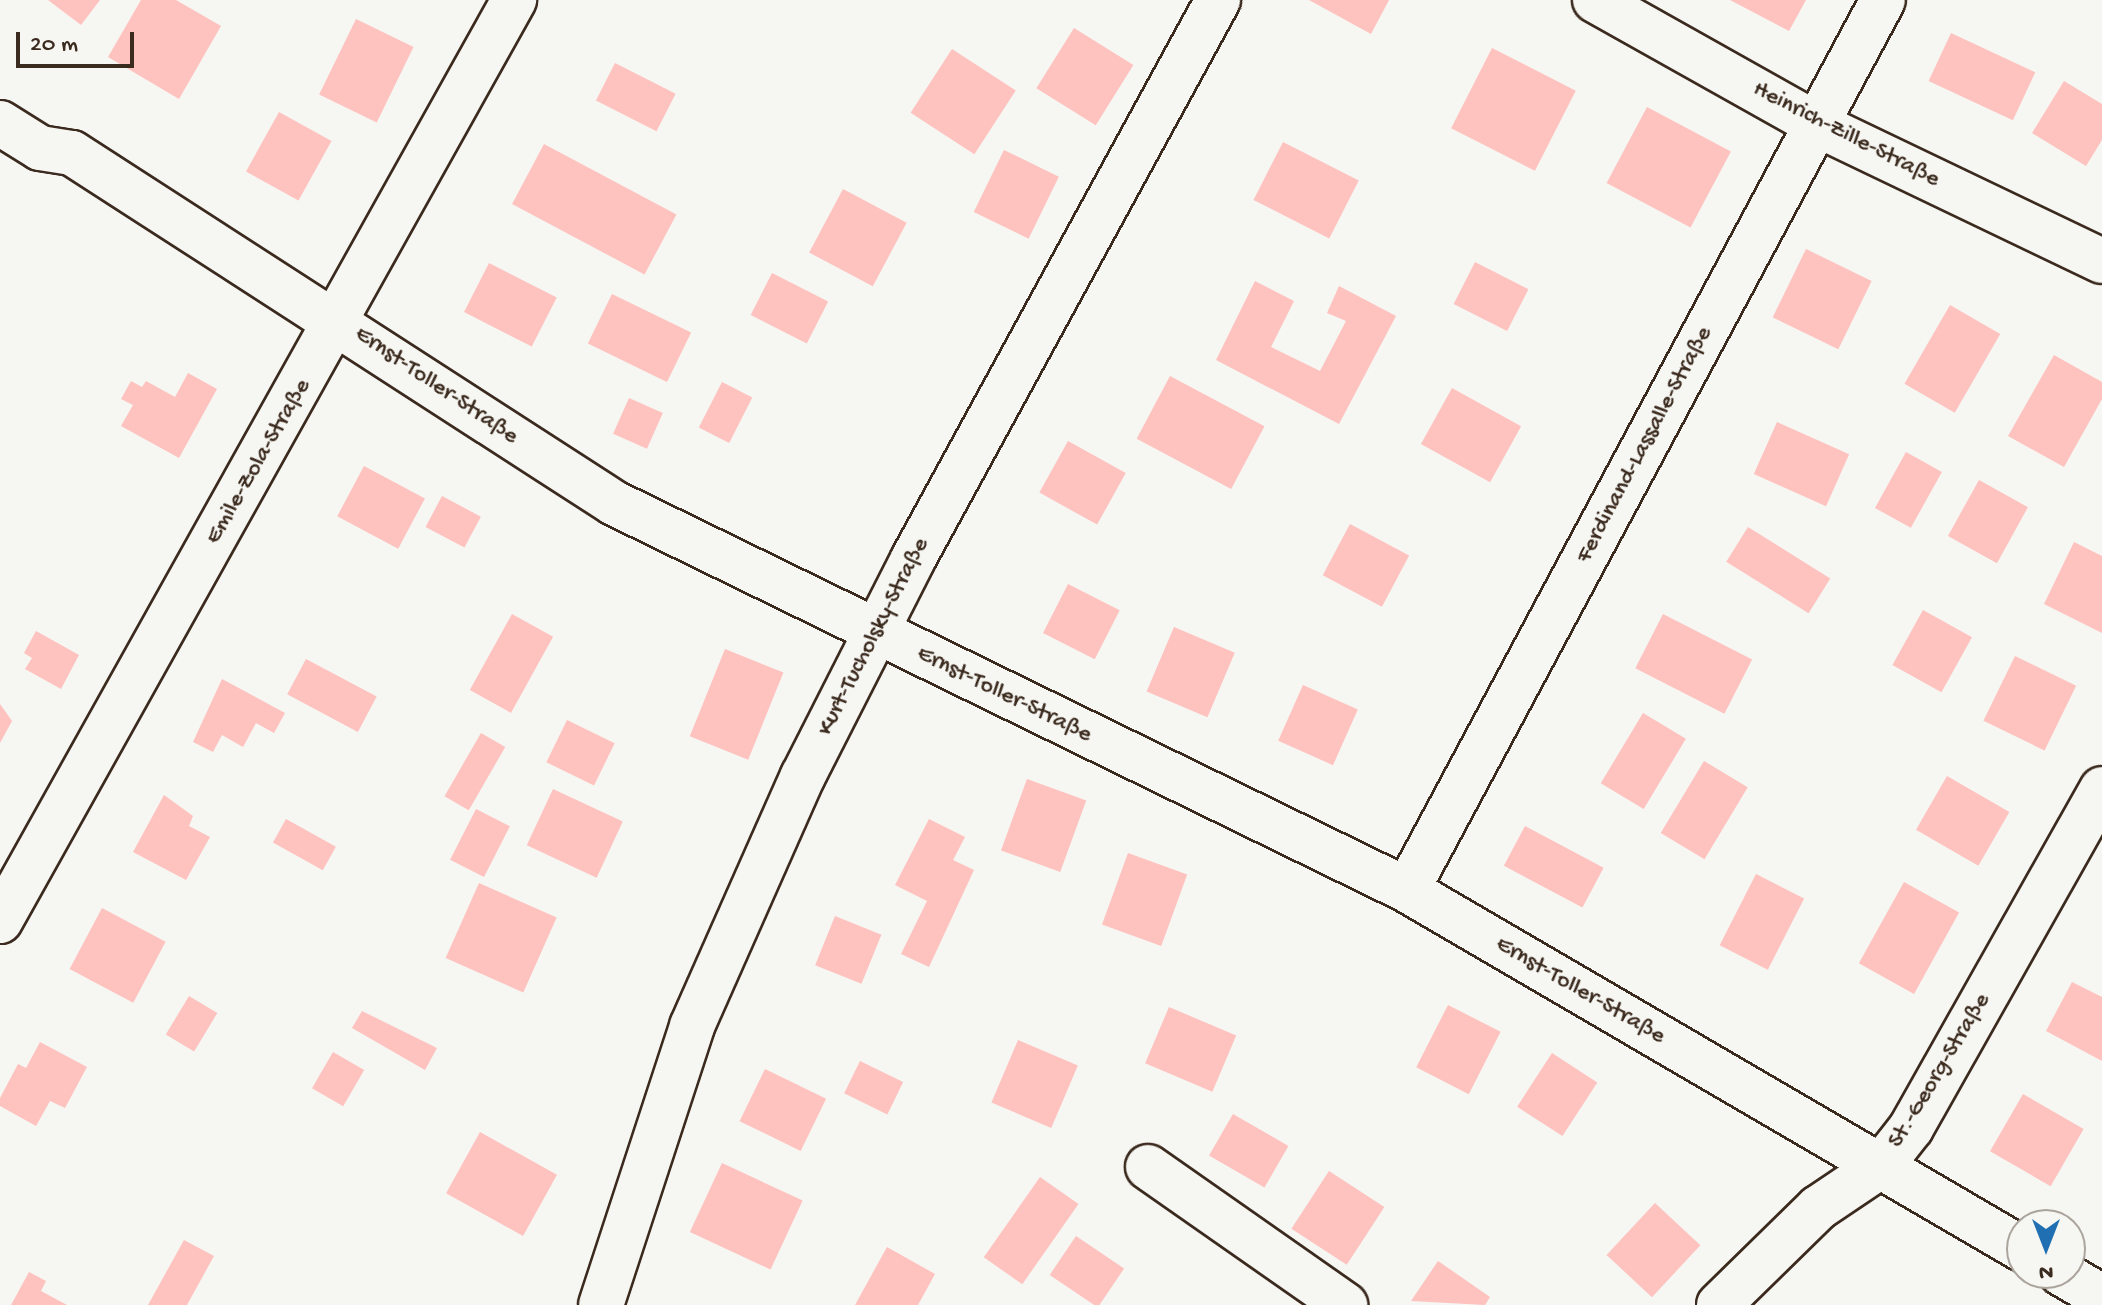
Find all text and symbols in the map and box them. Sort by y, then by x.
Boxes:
scale bar [20,16,138,66]
text: 20 m [30,31,78,60]
street label: Heinrich-Zille-Straße [1748,75,1944,195]
street label: Ernst-Toller-Straße [349,321,523,451]
street label: Ferdinand-Lassalle-Straße [1570,322,1720,568]
street label: Emile-Zola-Straße [200,374,318,550]
street label: Kurt-Tucholsky-Straße [812,533,936,741]
street label: Ernst-Toller-Straße [912,640,1096,750]
street label: Ernst-Toller-Straße [1490,931,1670,1051]
street label: St.-Georg-Straße [1882,988,1998,1154]
north arrow [2006,1209,2086,1289]
text: N [2039,1258,2053,1284]

